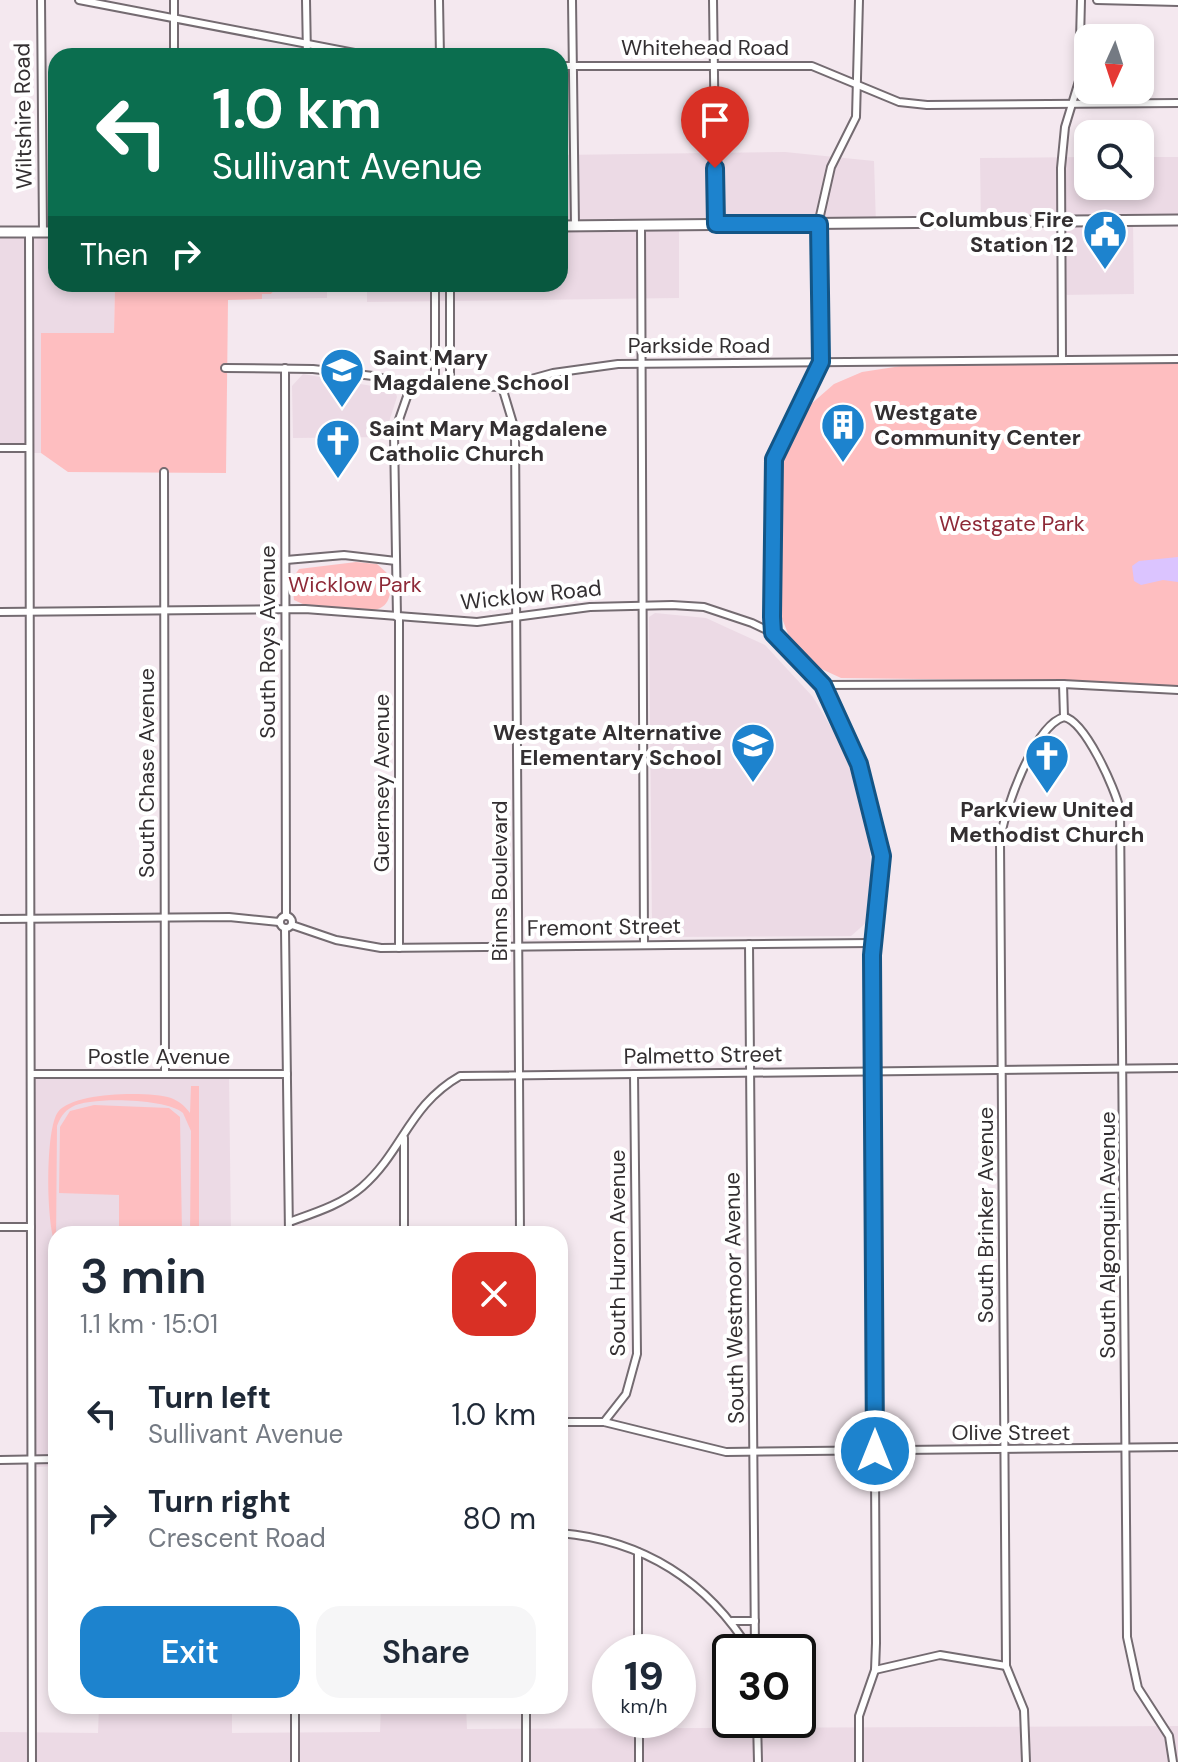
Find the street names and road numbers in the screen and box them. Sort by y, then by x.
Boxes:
street label: Whitehead Road [621,33,789,62]
street label: Wiltshire Road [7,43,39,189]
street label: Parkside Road [628,331,770,360]
street label: South Roys Avenue [253,545,282,739]
street label: Wicklow Road [459,573,603,617]
street label: South Chase Avenue [132,668,161,878]
street label: Guernsey Avenue [367,694,396,872]
street label: Binns Boulevard [485,800,514,962]
street label: Fremont Street [527,911,681,943]
street label: Palmetto Street [623,1039,783,1071]
street label: Postle Avenue [88,1042,230,1071]
street label: South Brinker Avenue [971,1107,1000,1323]
street label: South Algonquin Avenue [1093,1111,1122,1359]
street label: South Huron Avenue [603,1149,632,1357]
street label: South Westmoor Avenue [717,1172,751,1424]
street label: Olive Street [952,1418,1070,1447]

